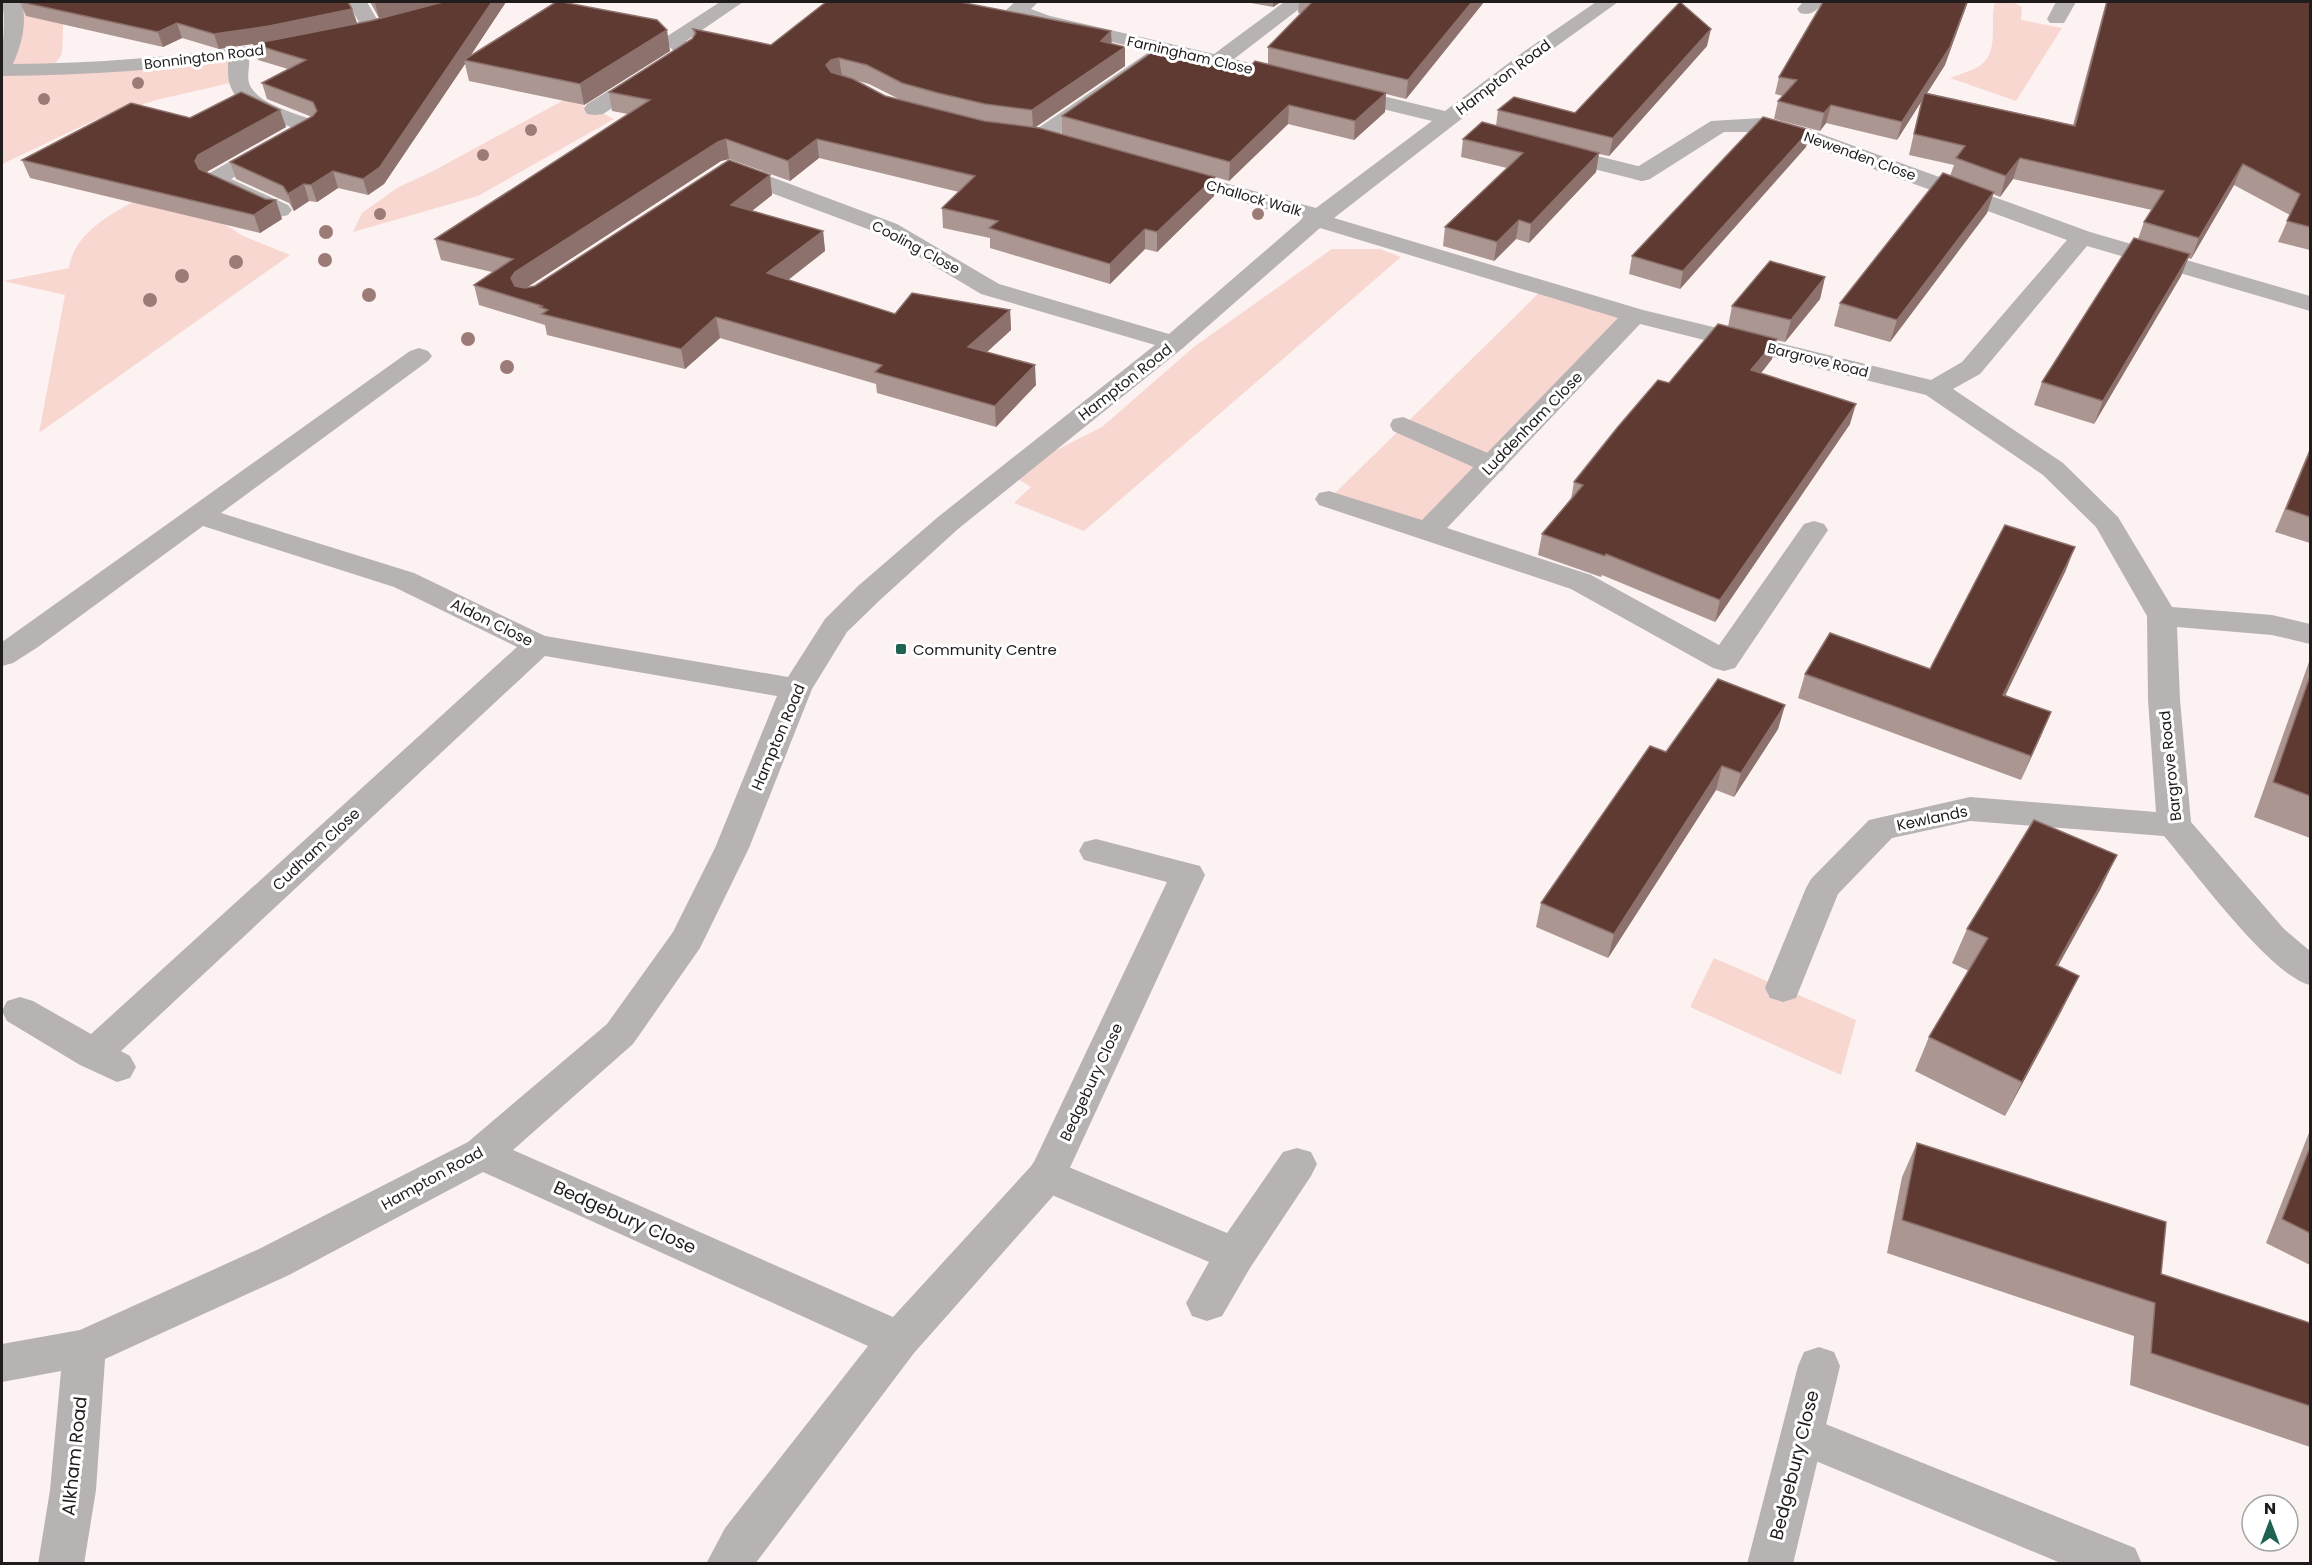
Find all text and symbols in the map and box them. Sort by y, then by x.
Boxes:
street label: Farningham Close [1125,31,1255,79]
street label: Hampton Road [1451,34,1555,120]
street label: Bonnington Road [143,40,265,74]
street label: Newenden Close [1801,126,1919,186]
street label: Challock Walk [1204,175,1305,221]
street label: Cooling Close [868,215,964,279]
street label: Bargrove Road [1765,338,1871,382]
street label: Hampton Road [1074,339,1176,425]
street label: Luddenham Close [1477,367,1587,479]
street label: Aldon Close [447,593,537,651]
place label: Community Centre [913,639,1057,660]
marker: Community Centre [894,642,908,656]
street label: Hampton Road [746,681,810,793]
street label: Bargrove Road [2154,710,2186,822]
street label: Kewlands [1895,800,1970,836]
street label: Cudham Close [268,803,364,895]
street label: Bedgebury Close [1054,1020,1128,1144]
street label: Hampton Road [377,1141,487,1215]
street label: Bedgebury Close [550,1174,700,1260]
street label: Bedgebury Close [1763,1388,1825,1542]
street label: Alkham Road [55,1395,93,1517]
north arrow [2240,1493,2300,1553]
text: N [2264,1497,2276,1520]

